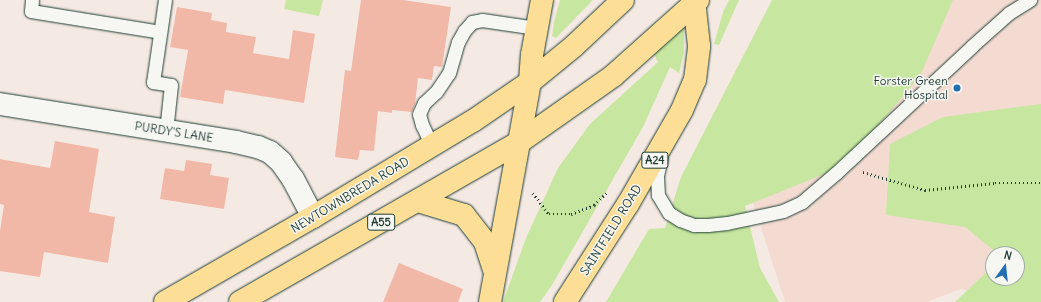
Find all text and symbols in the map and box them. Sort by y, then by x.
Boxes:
place label: Forster Green Hospital [873,74,948,102]
marker: Forster Green Hospital [951,82,963,94]
street label: PURDY'S LANE [134,119,214,145]
road number: A24 [641,151,669,169]
street label: NEWTOWNBREDA ROAD [288,154,412,236]
street label: SAINTFIELD ROAD [577,182,645,278]
road number: A55 [367,213,395,231]
north arrow [985,246,1025,286]
text: N [1002,248,1013,263]

